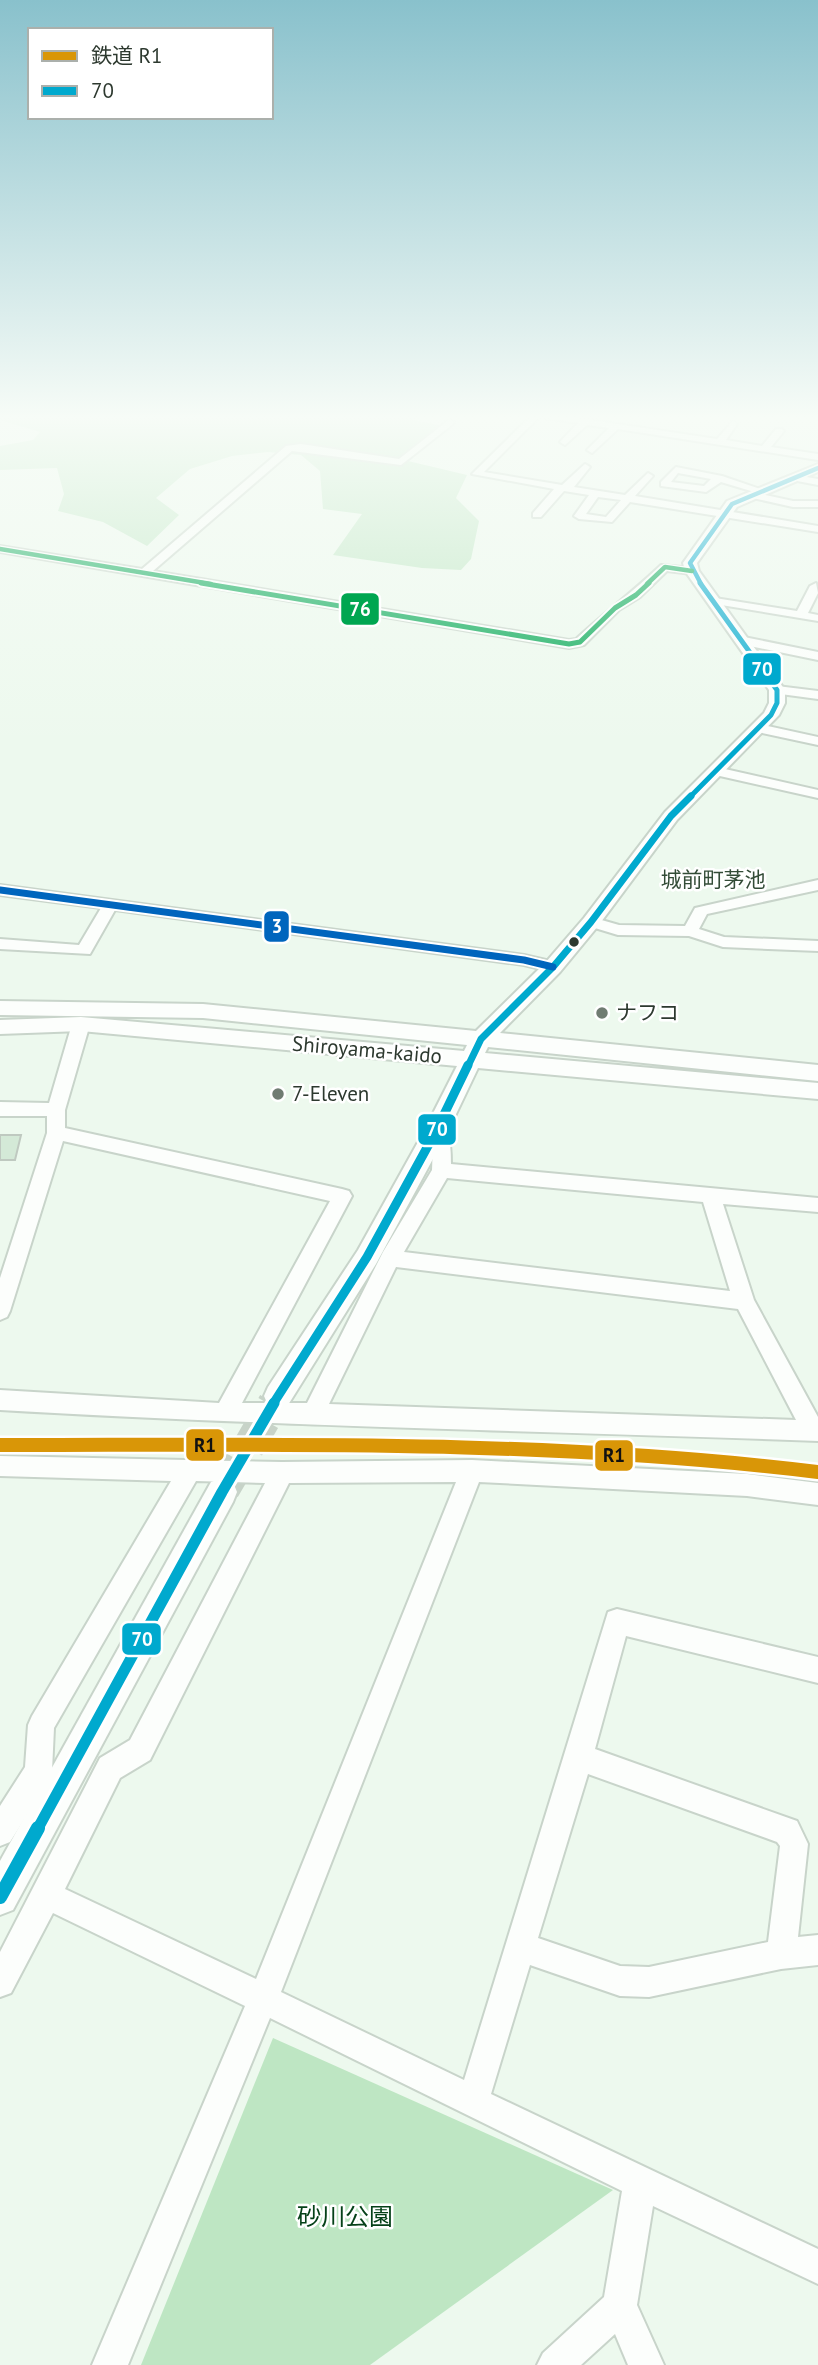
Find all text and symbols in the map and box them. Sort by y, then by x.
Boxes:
legend [28,28,273,119]
text: 鉄道 R1 [91,42,163,69]
text: 70 [91,77,114,104]
line badge: 76 [340,592,380,626]
text: 76 [349,597,371,621]
line badge: 70 [742,652,782,686]
text: 70 [751,657,773,681]
district label: 城前町茅池 [661,866,766,893]
line badge: 3 [263,910,290,943]
text: 3 [272,914,282,938]
unlabelled marker [567,935,581,949]
place label: ナフコ [616,999,679,1026]
marker: ナフコ [594,1005,610,1021]
street label: Shiroyama-kaido [291,1030,443,1070]
place label: 7-Eleven [292,1080,369,1107]
marker: 7-Eleven [270,1086,286,1102]
line badge: 70 [417,1113,457,1146]
text: 70 [426,1117,448,1141]
line badge: R1 [185,1428,225,1462]
text: R1 [194,1433,216,1457]
line badge: R1 [594,1439,634,1472]
text: R1 [603,1443,625,1467]
line badge: 70 [121,1622,162,1656]
text: 70 [131,1627,153,1651]
park label: 砂川公園 [297,2201,393,2232]

